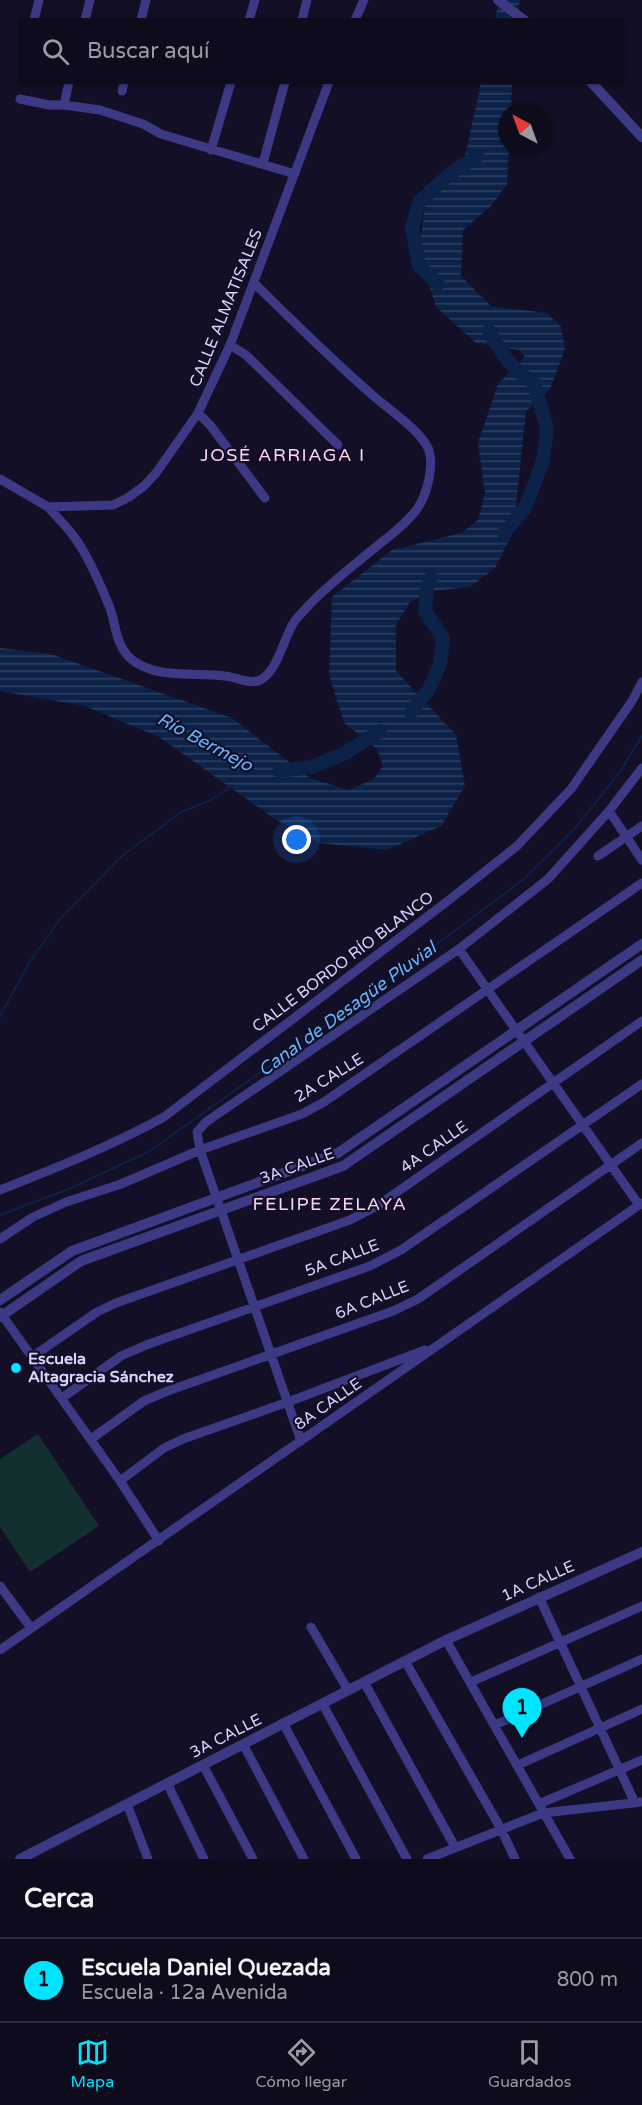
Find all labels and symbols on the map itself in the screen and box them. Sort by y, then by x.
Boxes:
north arrow [498,102,552,156]
street label: CALLE ALMATISALES [185,226,267,390]
district label: JOSÉ ARRIAGA I [200,444,366,466]
water label: Río Bermejo [154,708,257,777]
your location [282,825,311,854]
street label: CALLE BORDO RÍO BLANCO [248,887,438,1037]
water label: Canal de Desagüe Pluvial [254,936,442,1081]
street label: 2A CALLE [291,1049,367,1107]
street label: 4A CALLE [396,1116,472,1178]
street label: 3A CALLE [257,1143,337,1189]
district label: FELIPE ZELAYA [253,1193,407,1215]
street label: 5A CALLE [302,1235,382,1281]
street label: 6A CALLE [332,1276,412,1324]
place label: Escuela Altagracia Sánchez [28,1349,174,1387]
marker: Escuela Altagracia Sánchez [9,1361,23,1375]
street label: 8A CALLE [290,1373,366,1435]
street label: 1A CALLE [498,1556,578,1606]
pin: 1 [502,1688,542,1738]
street label: 3A CALLE [187,1709,265,1763]

